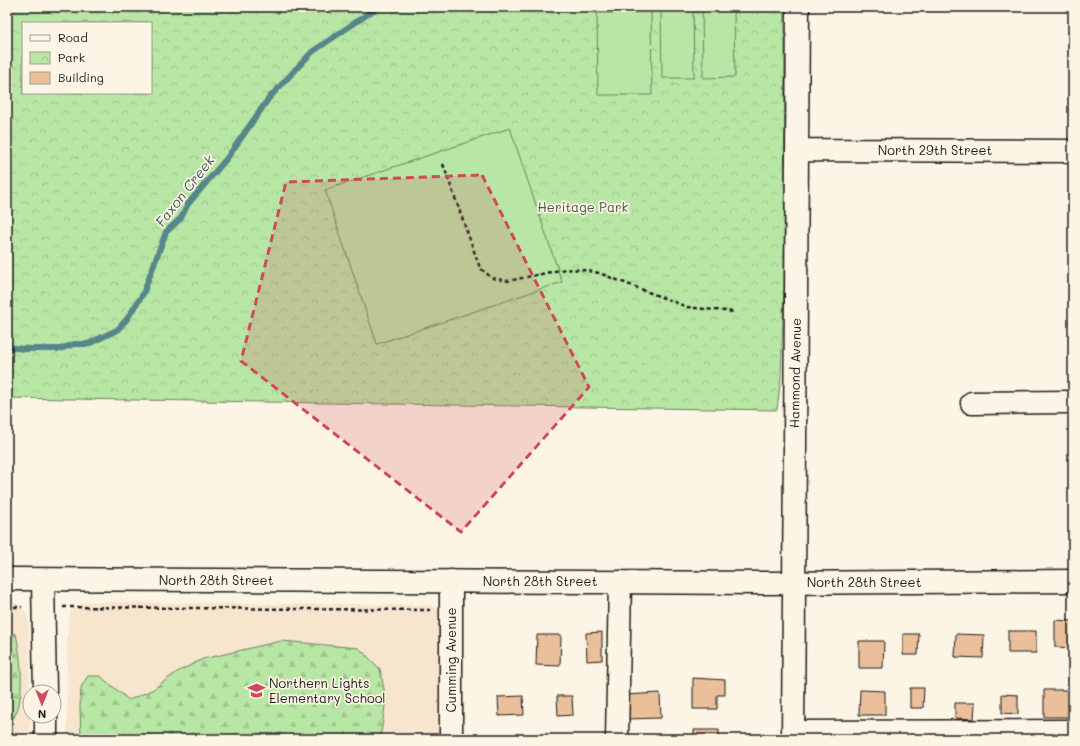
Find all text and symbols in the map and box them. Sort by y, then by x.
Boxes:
legend [22,22,152,94]
text: Road [58,29,88,45]
text: Park [58,49,85,65]
text: Building [58,69,104,85]
street label: North 29th Street [878,141,993,158]
water label: Faxon Creek [151,151,219,230]
park label: Heritage Park [538,198,629,215]
street label: Hammond Avenue [785,318,804,428]
street label: North 28th Street [159,571,274,588]
street label: North 28th Street [483,572,598,589]
street label: North 28th Street [807,573,922,590]
street label: Cumming Avenue [442,608,459,712]
place label: Northern Lights Elementary School [269,674,386,706]
school or university icon: Northern Lights Elementary School [246,680,266,700]
north arrow [22,684,62,724]
text: N [38,707,46,722]

